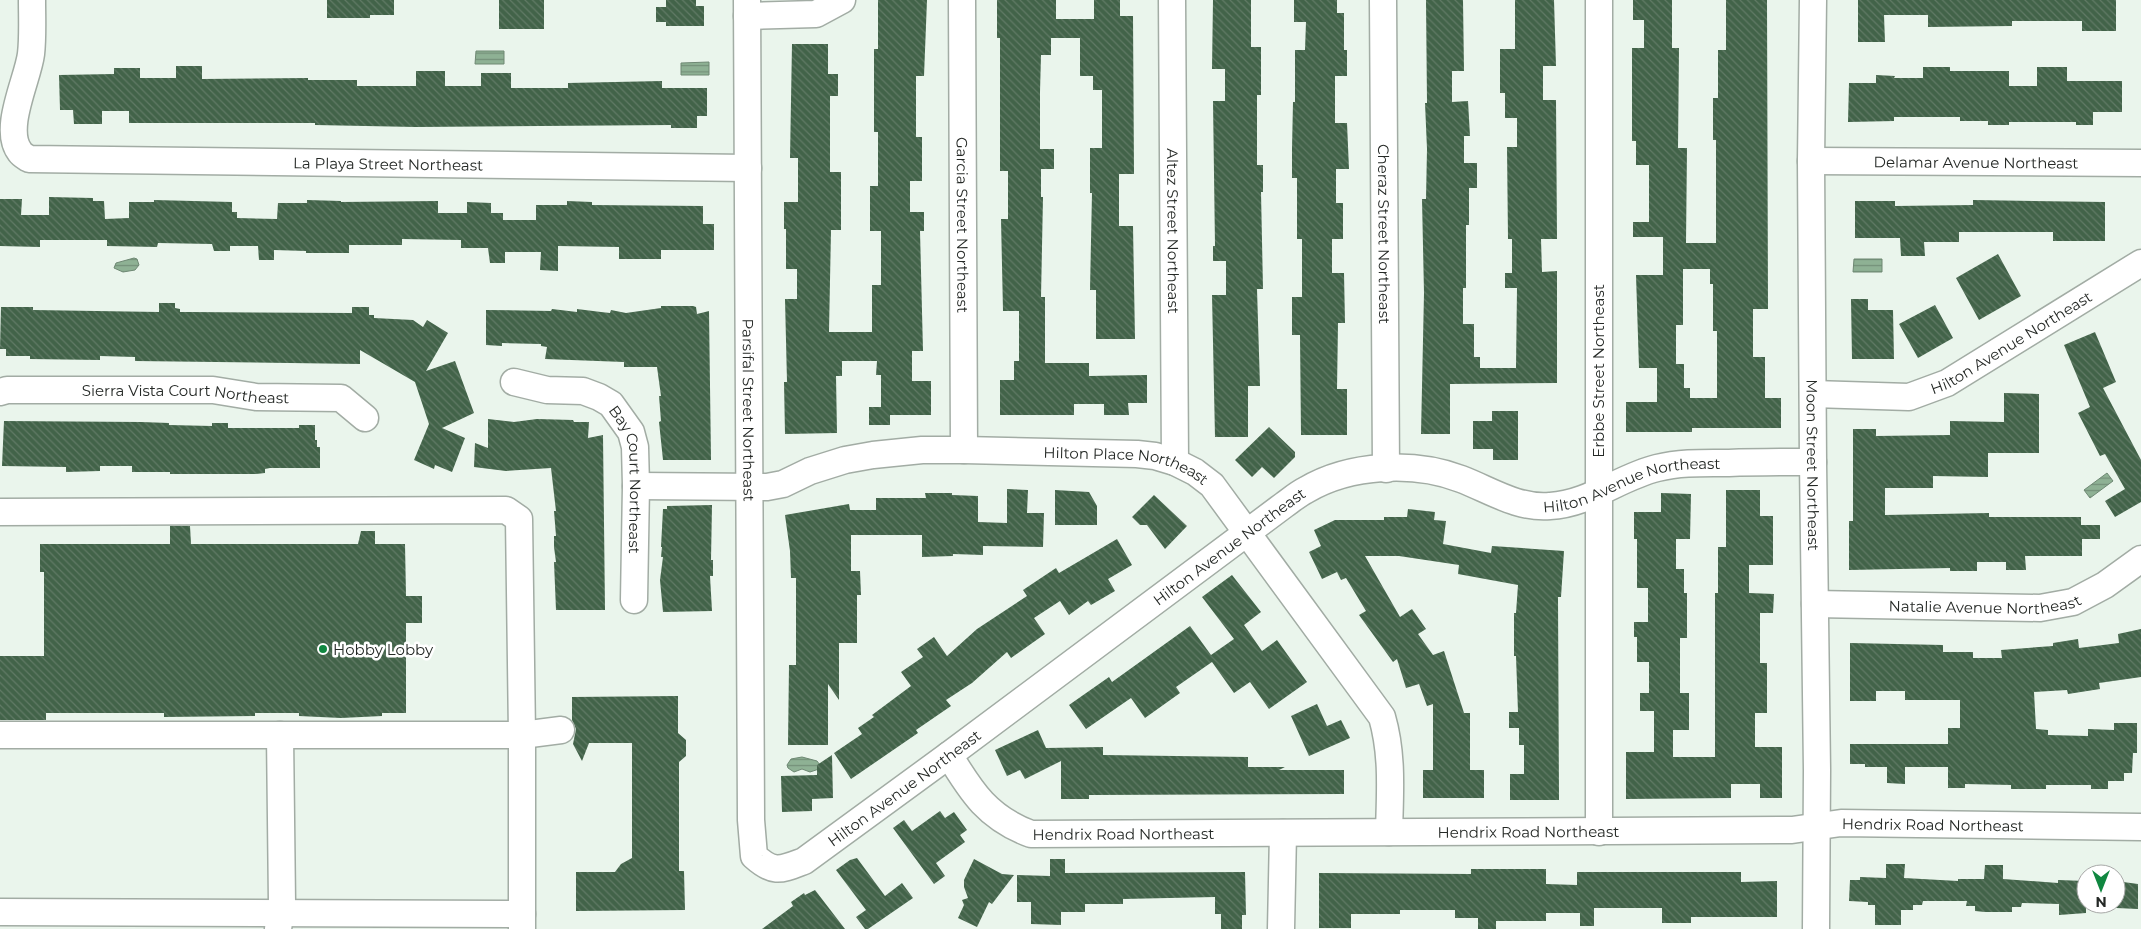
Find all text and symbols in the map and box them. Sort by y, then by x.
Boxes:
street label: Garcia Street Northeast [953,137,973,313]
street label: Cheraz Street Northeast [1374,144,1395,324]
street label: Altez Street Northeast [1163,148,1184,314]
street label: Delamar Avenue Northeast [1873,152,2078,172]
street label: La Playa Street Northeast [293,153,483,174]
street label: Erbbe Street Northeast [1589,284,1608,458]
street label: Hilton Avenue Northeast [1928,287,2095,398]
street label: Parsifal Street Northeast [739,318,759,502]
street label: Moon Street Northeast [1803,379,1824,551]
street label: Sierra Vista Court Northeast [82,381,289,407]
street label: Bay Court Northeast [605,401,646,554]
street label: Hilton Place Northeast [1043,442,1213,489]
street label: Hilton Avenue Northeast [1542,453,1720,516]
street label: Hilton Avenue Northeast [1149,483,1309,609]
street label: Natalie Avenue Northeast [1889,590,2084,617]
place label: Hobby Lobby [333,640,434,659]
marker: Hobby Lobby [317,643,329,655]
street label: Hilton Avenue Northeast [824,725,984,850]
street label: Hendrix Road Northeast [1842,814,2024,835]
street label: Hendrix Road Northeast [1437,821,1619,841]
street label: Hendrix Road Northeast [1032,824,1214,843]
north arrow [2076,864,2126,914]
text: N [2095,893,2107,911]

